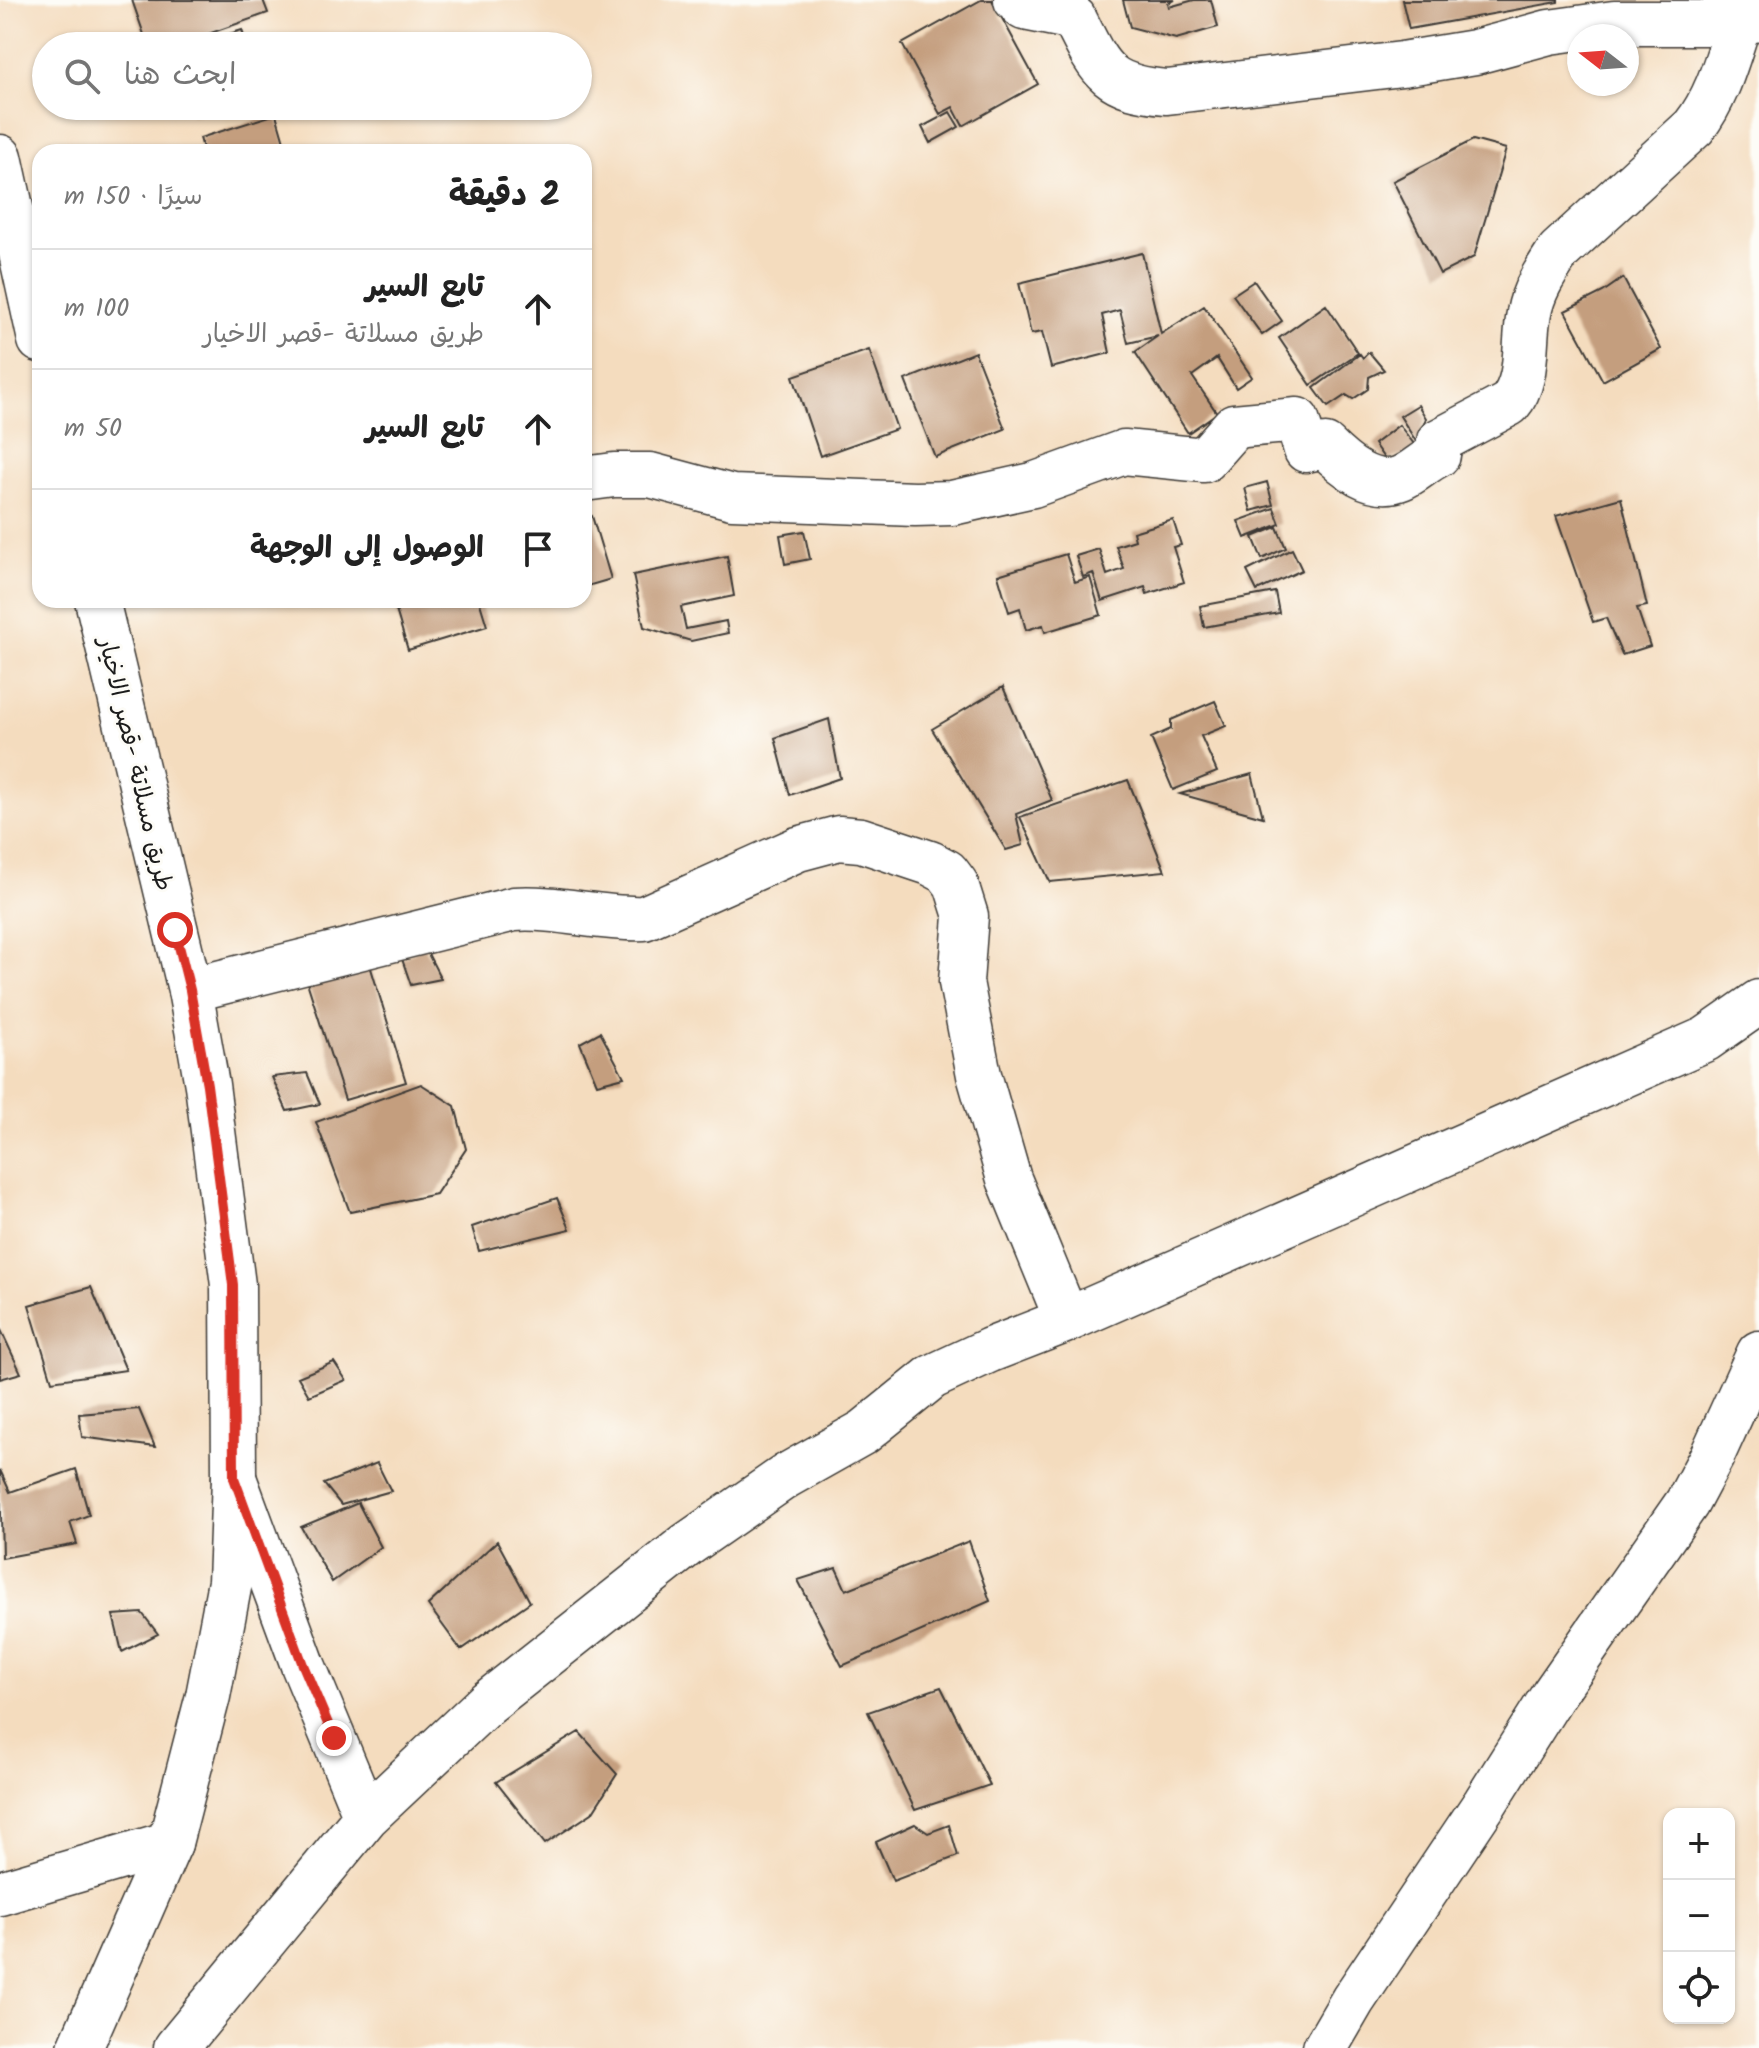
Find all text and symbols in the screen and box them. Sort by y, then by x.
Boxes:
north arrow [1567,24,1639,96]
search box [32,32,592,120]
text: ابحث هنا [124,52,236,100]
icon: search [60,54,104,98]
text: 2 دقيقة [449,169,560,223]
text: سيرًا · 150 m [64,176,203,218]
text: تابع السير [366,264,484,312]
icon: ahead [516,287,560,331]
text: 100 m [64,288,129,330]
text: طريق مسلاتة -قصر الاخيار [203,314,484,356]
text: تابع السير [366,405,484,453]
icon: ahead [516,407,560,451]
text: 50 m [64,408,122,450]
text: الوصول إلى الوجهة [250,525,484,573]
icon: arrive [516,527,560,571]
street label: طريق مسلاتة -قصر الاخيار [86,632,183,895]
route start [157,912,193,948]
route end [316,1720,352,1756]
map controls [1663,1808,1735,2024]
button: + [1663,1808,1735,1880]
button: − [1663,1880,1735,1952]
button: locate [1663,1952,1735,2024]

